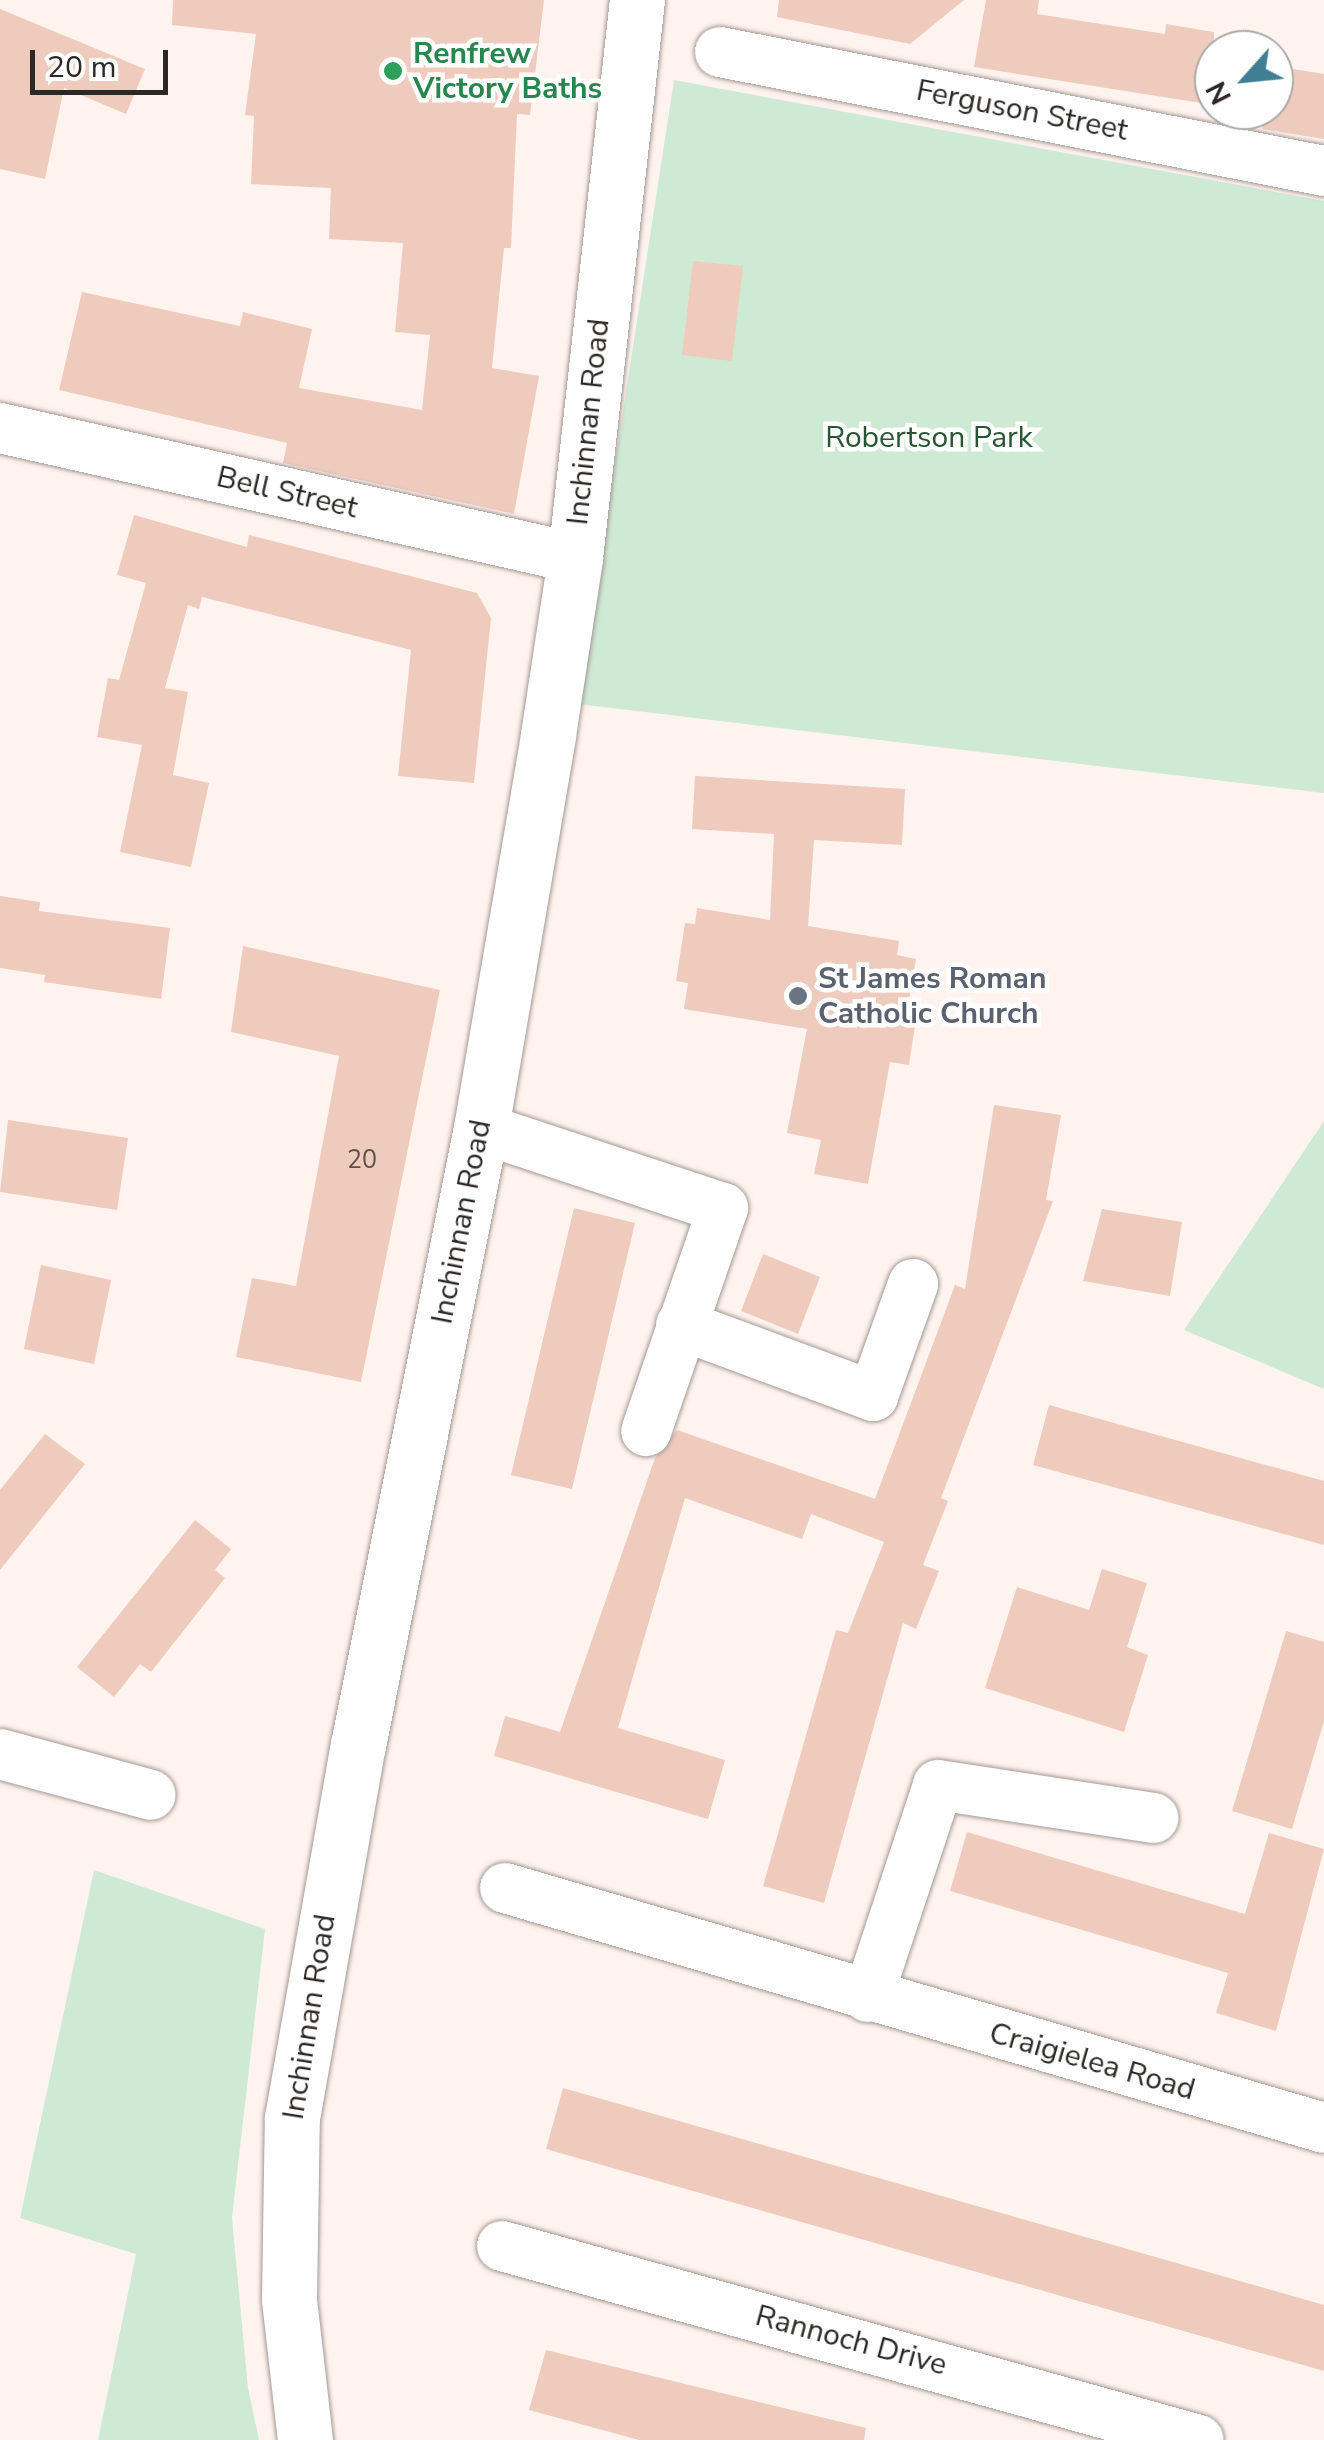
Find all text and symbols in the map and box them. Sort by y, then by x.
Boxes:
scale bar [35,30,172,92]
north arrow [1194,30,1294,130]
place label: Renfrew Victory Baths [413,36,602,106]
text: 20 m [47,47,116,88]
marker: Renfrew Victory Baths [382,60,404,82]
street label: Ferguson Street [913,73,1131,149]
text: N [1197,75,1241,111]
street label: Inchinnan Road [560,317,618,527]
park label: Robertson Park [825,420,1033,456]
street label: Bell Street [213,459,361,527]
place label: St James Roman Catholic Church [818,961,1047,1032]
marker: St James Roman Catholic Church [787,985,809,1007]
street label: Inchinnan Road [425,1117,499,1327]
house number: 20 [347,1145,377,1175]
street label: Inchinnan Road [276,1912,344,2122]
street label: Craigielea Road [985,2015,1199,2109]
street label: Rannoch Drive [751,2298,951,2384]

